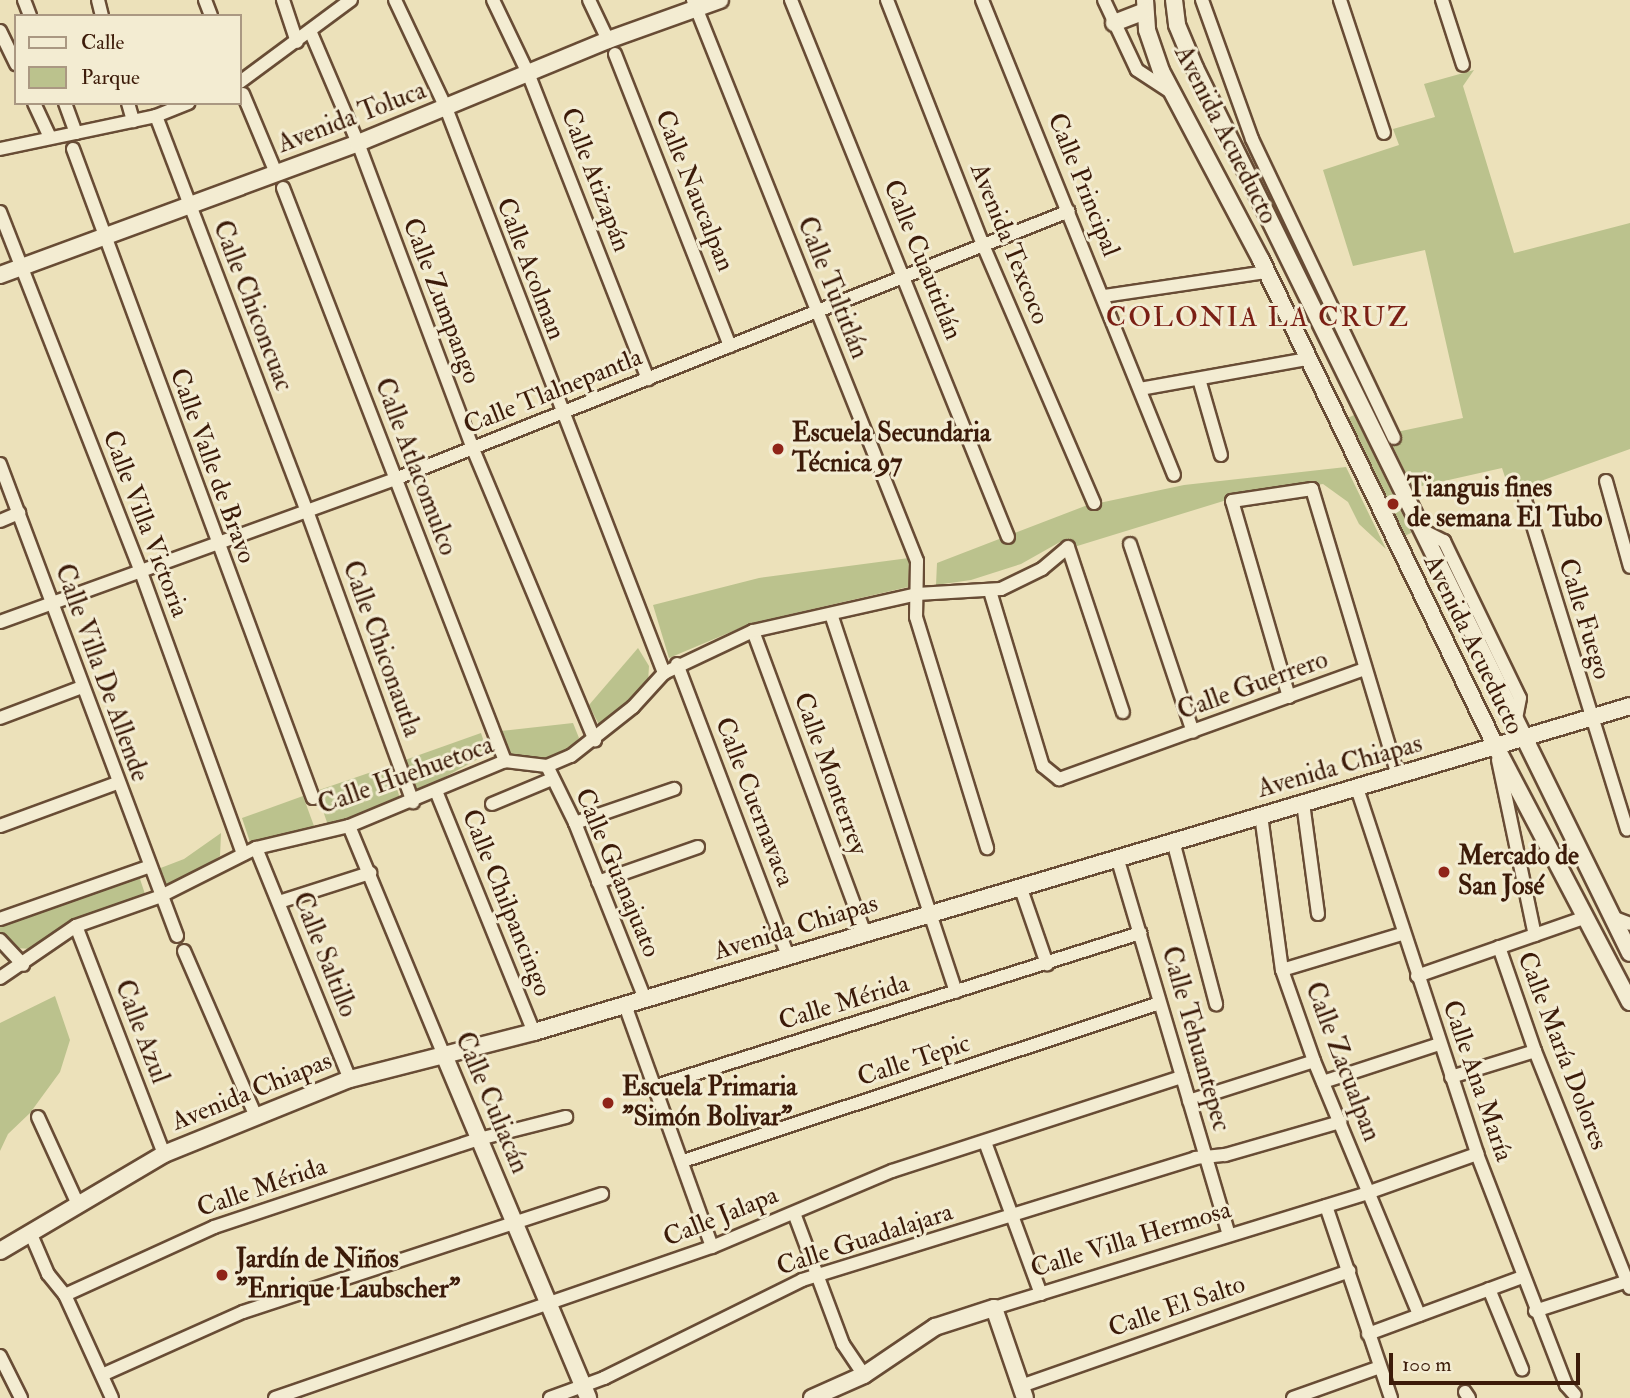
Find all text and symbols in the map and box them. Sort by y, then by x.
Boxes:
legend [14,14,242,105]
text: Calle [81,29,124,56]
street label: Avenida Acueducto [1167,41,1283,229]
text: Parque [81,64,140,91]
street label: Avenida Toluca [273,75,431,161]
street label: Calle Atizapán [553,104,637,256]
street label: Calle Naucalpan [647,106,741,276]
street label: Calle Principal [1040,109,1126,261]
street label: Avenida Texcoco [963,159,1055,329]
street label: Calle Cuautitlán [876,175,968,345]
street label: Calle Acolman [489,194,571,344]
street label: Calle Tultitlán [789,213,875,363]
street label: Calle Zumpango [395,214,487,388]
street label: Calle Chiconcuac [205,216,299,396]
district label: COLONIA LA CRUZ [1108,301,1408,335]
street label: Calle Tlalnepantla [459,342,647,442]
street label: Calle Valle de Bravo [162,364,262,568]
street label: Calle Atlacomulco [367,374,463,560]
place label: Escuela Secundaria Técnica 97 [792,418,991,480]
street label: Calle Villa Victoria [95,426,195,622]
marker: Escuela Secundaria Técnica 97 [770,441,786,457]
place label: Tianguis fines de semana El Tubo [1407,473,1602,534]
marker: Tianguis fines de semana El Tubo [1385,496,1401,512]
street label: Avenida Acueducto [1416,550,1530,740]
street label: Calle Fuego [1551,555,1617,683]
street label: Calle Chiconautla [335,557,427,741]
street label: Calle Villa De Allende [47,560,155,786]
street label: Calle Guerrero [1174,644,1332,728]
street label: Calle Monterrey [786,689,874,859]
street label: Calle Cuernavaca [707,713,801,891]
street label: Avenida Chiapas [1254,729,1426,805]
street label: Calle Huehuetoca [314,730,498,822]
street label: Calle Guanajuato [567,784,667,962]
street label: Calle Chilpancingo [454,805,558,1001]
place label: Mercado de San José [1458,841,1579,903]
marker: Mercado de San José [1436,864,1452,880]
street label: Calle Saltillo [285,888,363,1022]
street label: Avenida Chiapas [710,888,882,968]
street label: Calle Tehuantepec [1154,943,1236,1135]
street label: Calle María Dolores [1510,948,1614,1154]
street label: Calle Mérida [775,968,913,1038]
street label: Calle Azul [107,976,175,1088]
street label: Calle Zacualpan [1297,978,1387,1146]
street label: Calle Ana María [1435,996,1519,1166]
street label: Calle Culiacán [447,1028,535,1178]
street label: Calle Tepic [854,1028,974,1094]
street label: Avenida Chiapas [167,1046,337,1138]
place label: Escuela Primaria "Simón Bolivar" [622,1072,797,1134]
marker: Escuela Primaria "Simón Bolivar" [600,1095,616,1111]
street label: Calle Mérida [193,1151,331,1225]
street label: Calle Jalapa [659,1180,783,1254]
street label: Calle Villa Hermosa [1027,1195,1235,1285]
street label: Calle Guadalajara [773,1197,957,1283]
place label: Jardín de Niños "Enrique Laubscher" [236,1244,460,1306]
marker: Jardín de Niños "Enrique Laubscher" [214,1267,230,1283]
street label: Calle El Salto [1105,1269,1249,1345]
scale bar [1392,1338,1583,1382]
text: 100 m [1402,1351,1452,1378]

